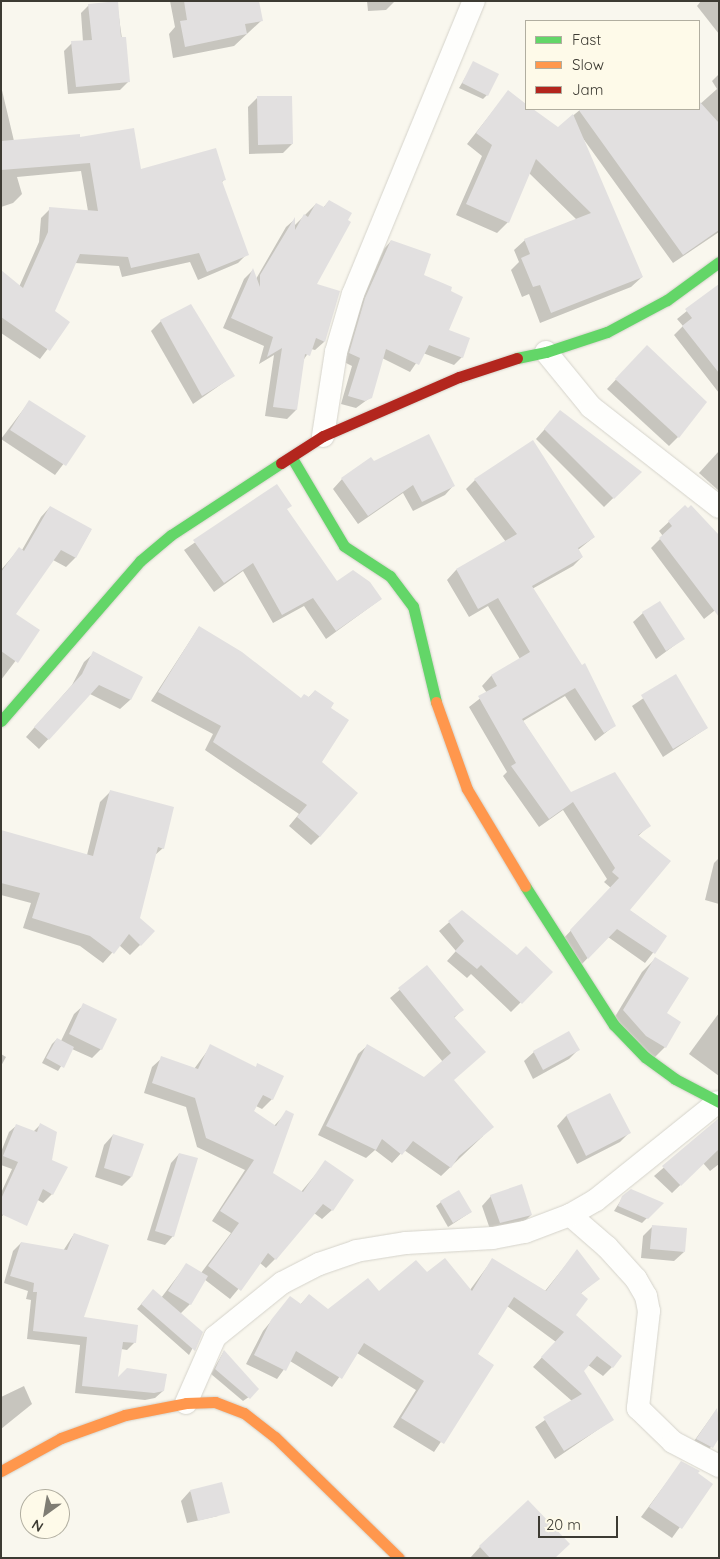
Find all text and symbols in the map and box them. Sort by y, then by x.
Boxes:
legend [525,20,700,110]
text: Fast [572,30,601,49]
text: Slow [572,55,604,74]
text: Jam [572,80,603,99]
north arrow [20,1489,70,1539]
scale bar [540,1506,620,1538]
text: 20 m [546,1515,581,1534]
text: N [28,1516,47,1536]

